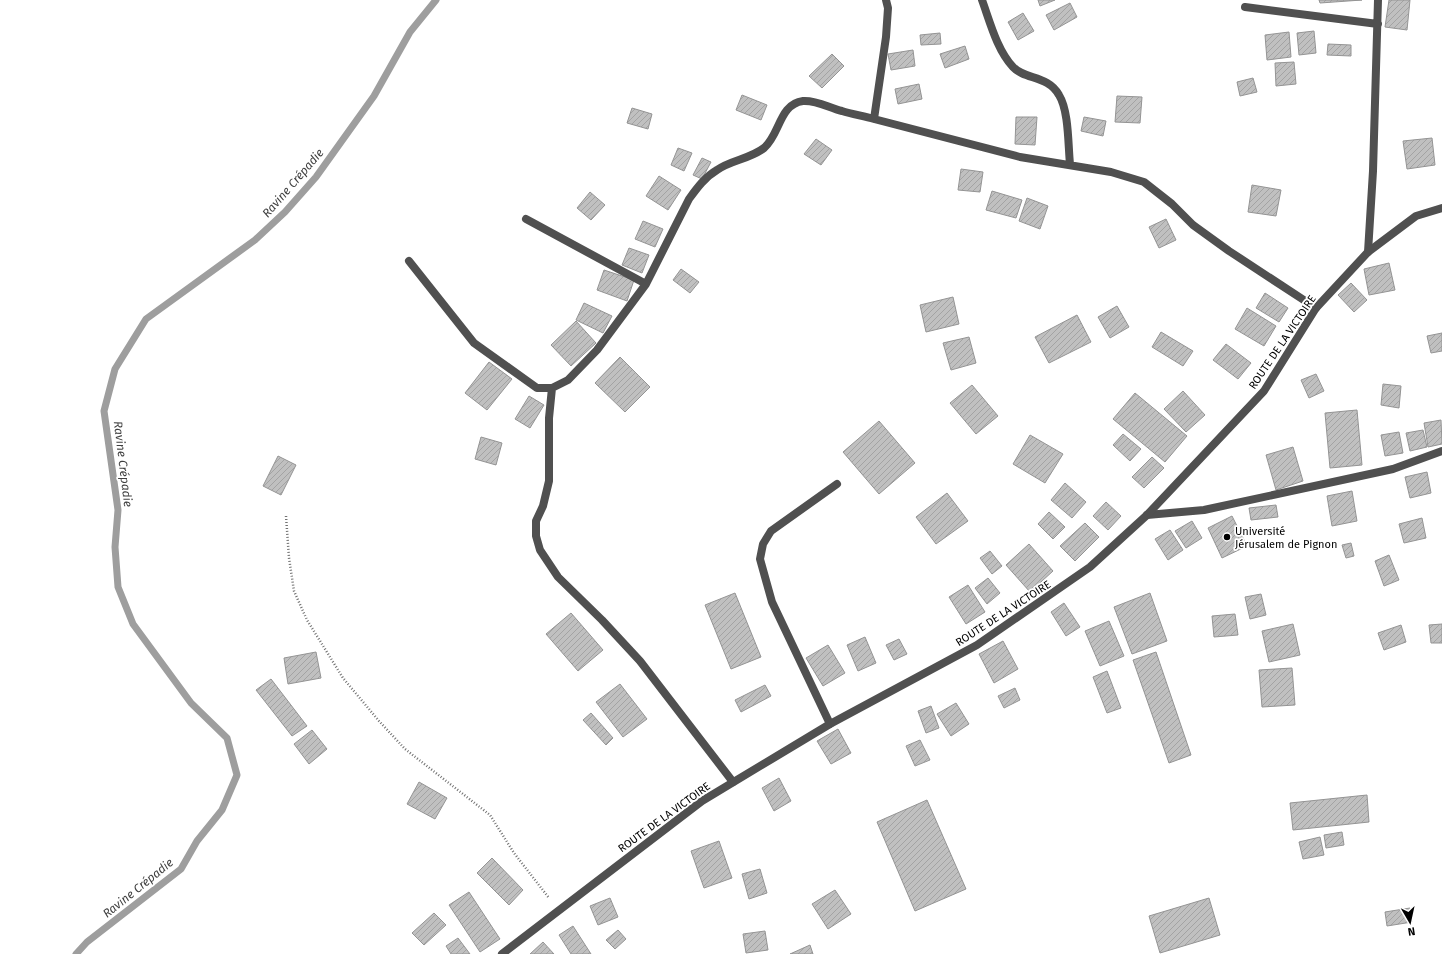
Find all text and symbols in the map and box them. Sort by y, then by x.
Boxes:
water label: Ravine Crépadie [259,146,327,220]
street label: ROUTE DE LA VICTOIRE [1246,293,1319,392]
water label: Ravine Crépadie [111,420,135,508]
place label: Université Jérusalem de Pignon [1235,525,1337,551]
marker: Université Jérusalem de Pignon [1222,532,1232,542]
street label: ROUTE DE LA VICTOIRE [953,578,1053,649]
street label: ROUTE DE LA VICTOIRE [616,780,713,855]
water label: Ravine Crépadie [100,855,176,921]
north arrow [1390,902,1430,942]
text: N [1407,924,1416,938]

